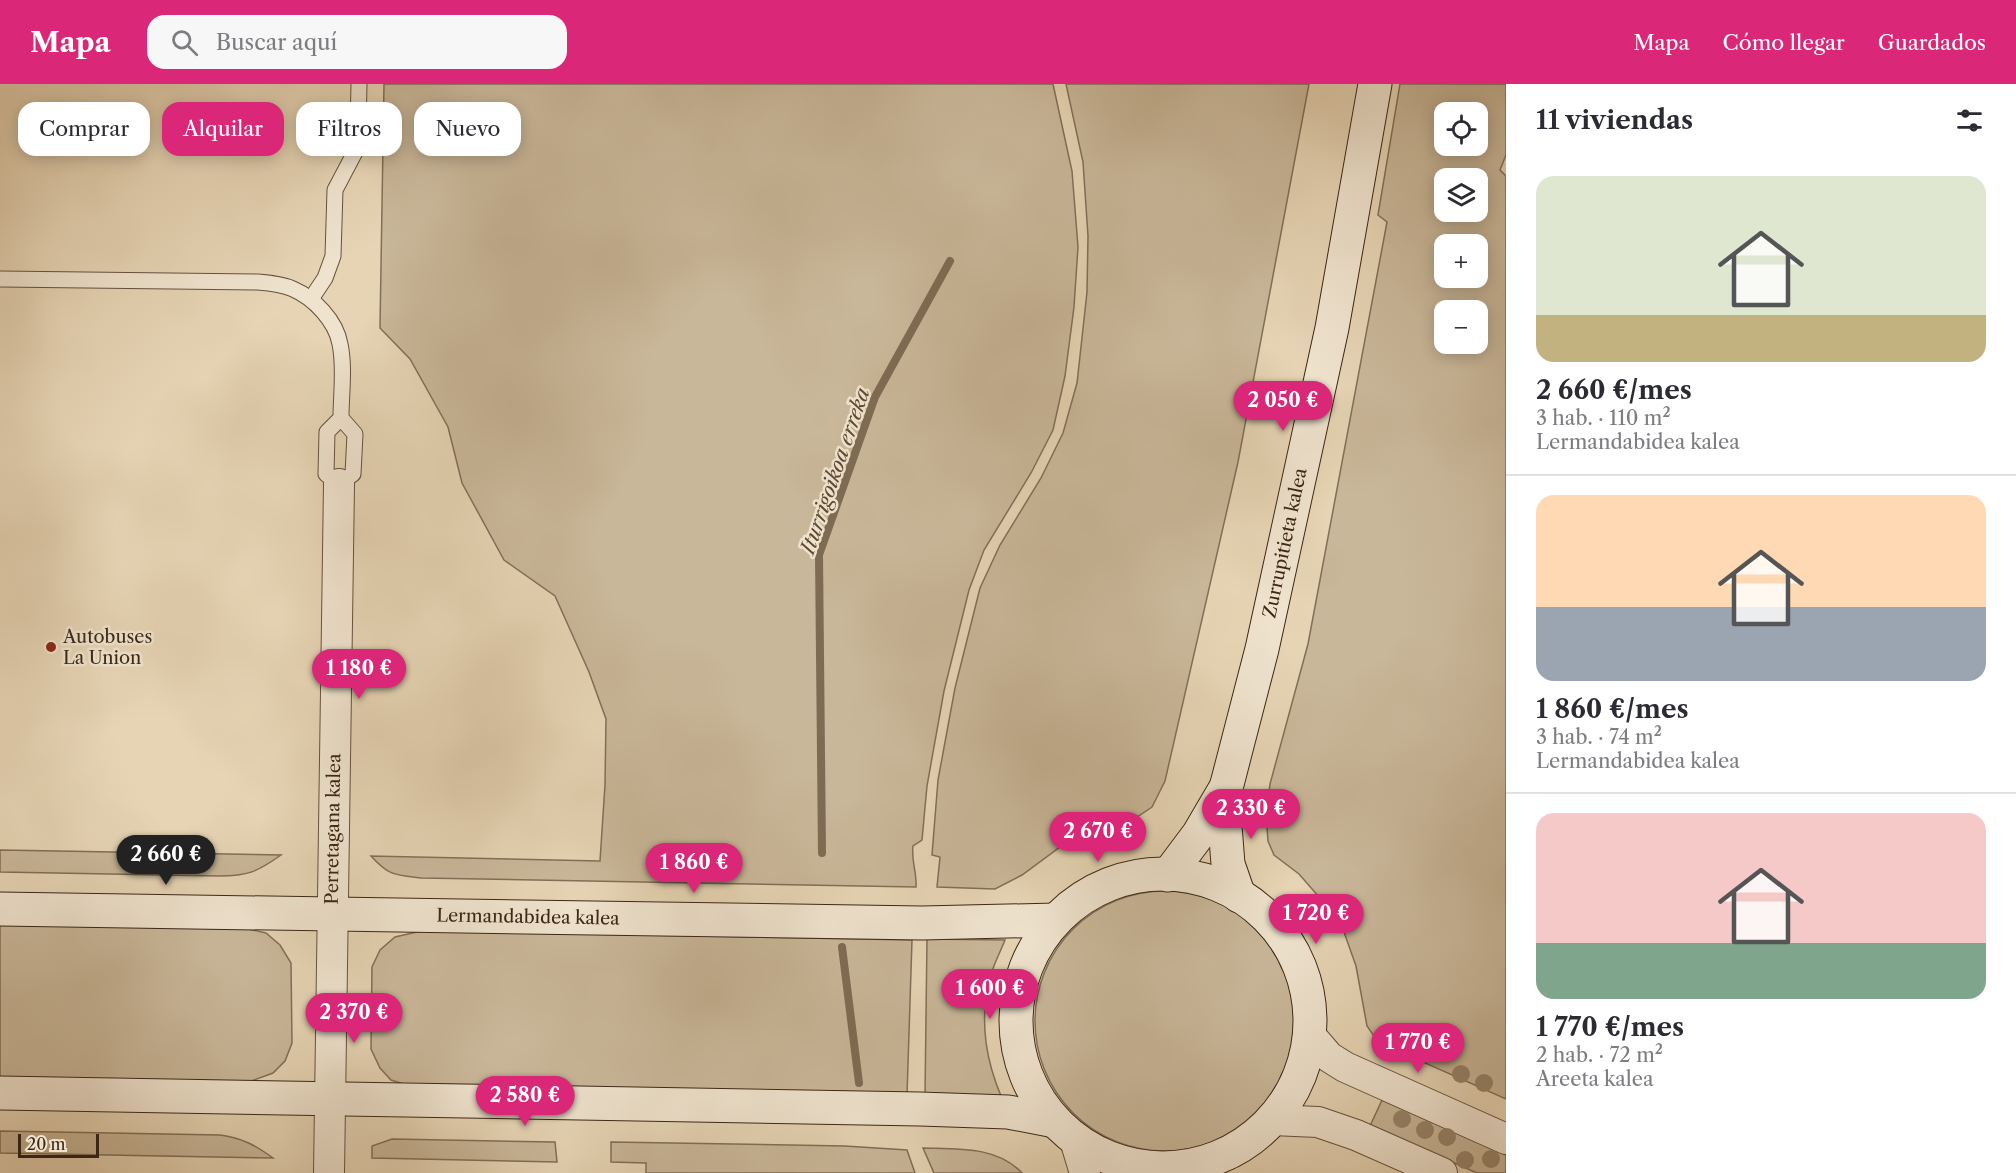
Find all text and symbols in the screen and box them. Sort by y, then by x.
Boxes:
search box [147,15,567,69]
text: Mapa [30,25,111,59]
icon: search [168,26,201,59]
text: Buscar aquí [216,29,337,56]
text: Mapa [1633,30,1690,55]
text: Cómo llegar [1723,30,1845,55]
text: Guardados [1878,30,1986,55]
chip: Comprar [18,102,150,156]
chip: Alquilar [162,102,284,156]
chip: Filtros [296,102,402,156]
chip: Nuevo [414,102,521,156]
map controls [1434,102,1488,354]
button: locate [1434,102,1488,156]
text: 11 viviendas [1536,104,1693,136]
icon: filters [1953,104,1986,137]
button: layers [1434,168,1488,222]
icon: home [1707,215,1815,323]
button: + [1434,234,1488,288]
button: − [1434,300,1488,354]
text: 2 660 €/mes [1536,374,1692,406]
pin: 2 050 € [1228,381,1338,432]
water label: Iturrigoikoa erreka [795,385,875,559]
text: 2 050 € [1247,388,1319,412]
text: 3 hab. · 110 m² [1536,406,1671,430]
text: Lermandabidea kalea [1536,430,1740,454]
street label: Zurrupitieta kalea [1258,466,1312,620]
icon: home [1707,534,1815,642]
place label: Autobuses La Union [62,626,152,669]
marker: Autobuses La Union [44,640,58,654]
pin: 1 180 € [304,649,414,700]
text: 1 180 € [326,656,392,680]
text: 1 860 €/mes [1536,693,1689,725]
text: 3 hab. · 74 m² [1536,725,1662,749]
text: Lermandabidea kalea [1536,749,1740,773]
street label: Perretagana kalea [321,753,345,905]
pin: 2 330 € [1196,789,1306,840]
text: 2 330 € [1216,796,1286,820]
pin: 2 670 € [1043,812,1153,863]
text: 2 670 € [1063,819,1133,843]
pin: 2 660 € [111,835,221,886]
text: 2 660 € [130,842,202,866]
pin: 1 860 € [639,843,749,894]
text: 1 860 € [660,850,728,874]
icon: home [1707,852,1815,960]
pin: 1 720 € [1261,894,1371,945]
text: 1 720 € [1283,901,1349,925]
street label: Lermandabidea kalea [436,904,620,930]
pin: 1 600 € [935,969,1045,1020]
text: 1 600 € [955,976,1025,1000]
pin: 2 370 € [299,993,409,1044]
text: 2 370 € [319,1000,389,1024]
text: 1 770 €/mes [1536,1011,1684,1043]
pin: 1 770 € [1363,1023,1473,1074]
text: 1 770 € [1385,1030,1451,1054]
text: 2 hab. · 72 m² [1536,1043,1663,1067]
text: Areeta kalea [1536,1067,1653,1091]
pin: 2 580 € [470,1076,580,1127]
text: 2 580 € [490,1083,560,1107]
scale bar [18,1131,99,1158]
text: 20 m [27,1134,66,1154]

